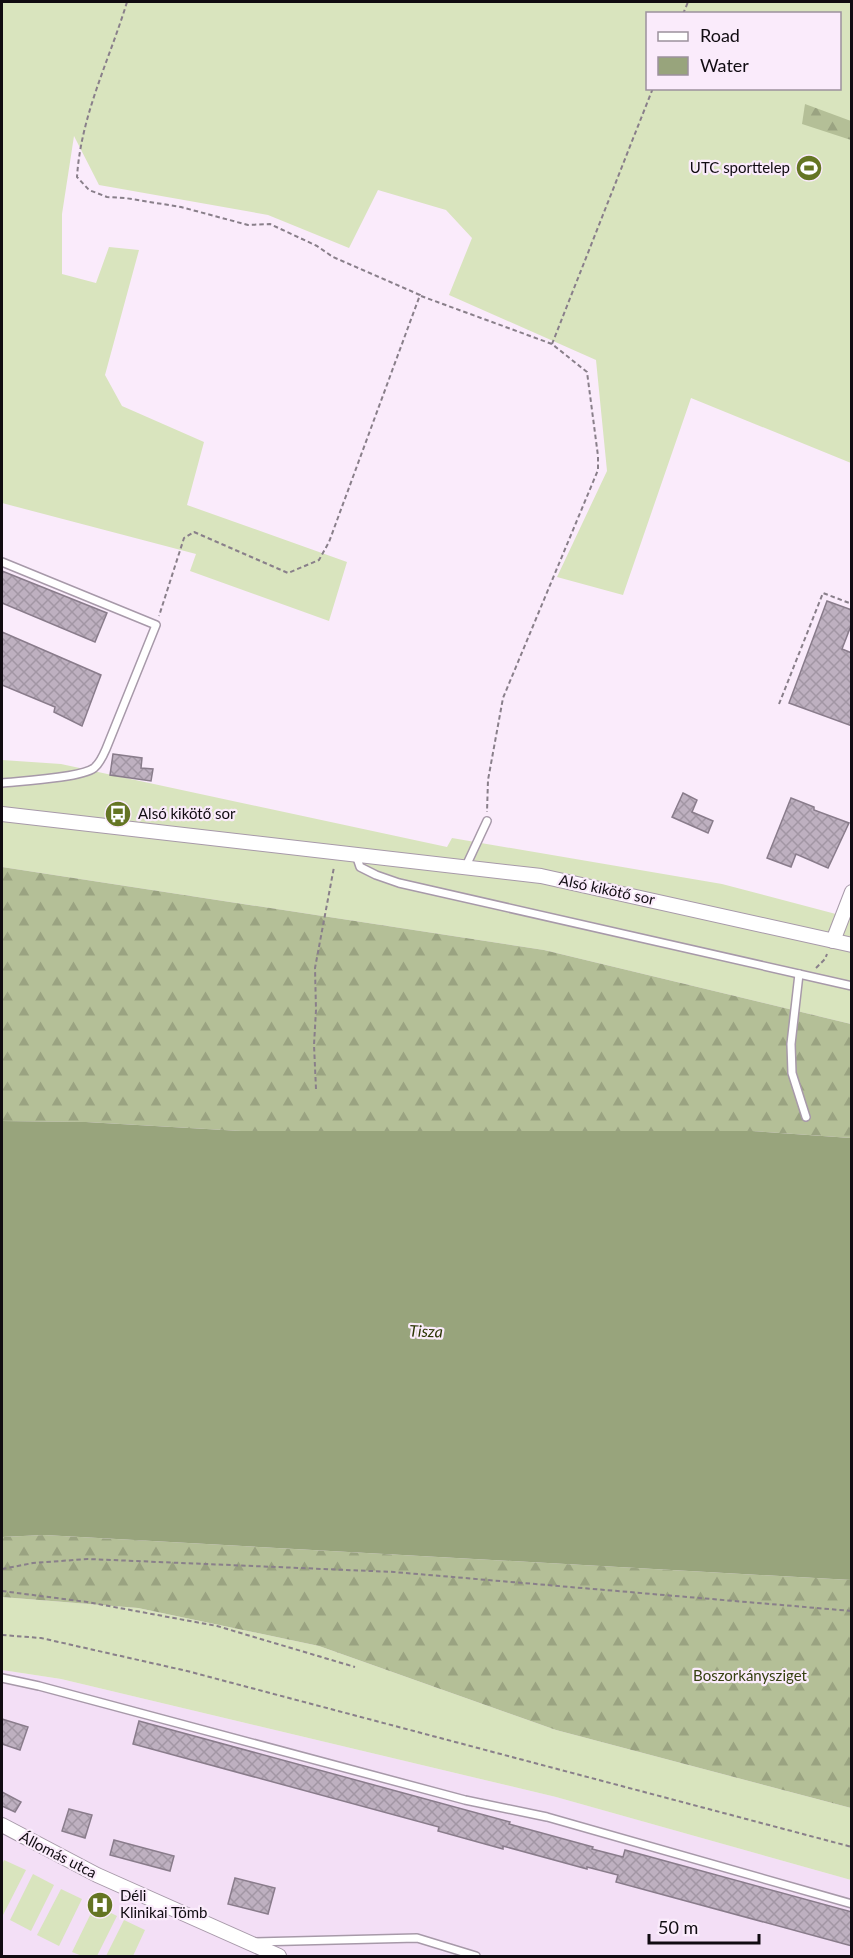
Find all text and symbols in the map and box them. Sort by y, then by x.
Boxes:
legend [646,12,841,90]
text: Road [700,24,740,46]
text: Water [700,54,749,76]
sports icon: UTC sporttelep [794,153,824,183]
place label: UTC sporttelep [690,158,790,176]
bus stop icon: Alsó kikötő sor [103,799,133,829]
place label: Alsó kikötő sor [138,804,236,822]
street label: Alsó kikötő sor [558,870,657,908]
water label: Tisza [409,1320,443,1341]
park label: Boszorkánysziget [693,1666,808,1684]
street label: Állomás utca [17,1827,100,1881]
place label: Déli Klinikai Tömb [120,1886,208,1921]
hospital icon: Déli Klinikai Tömb [85,1890,115,1920]
scale bar [649,1907,758,1945]
text: 50 m [658,1916,698,1938]

